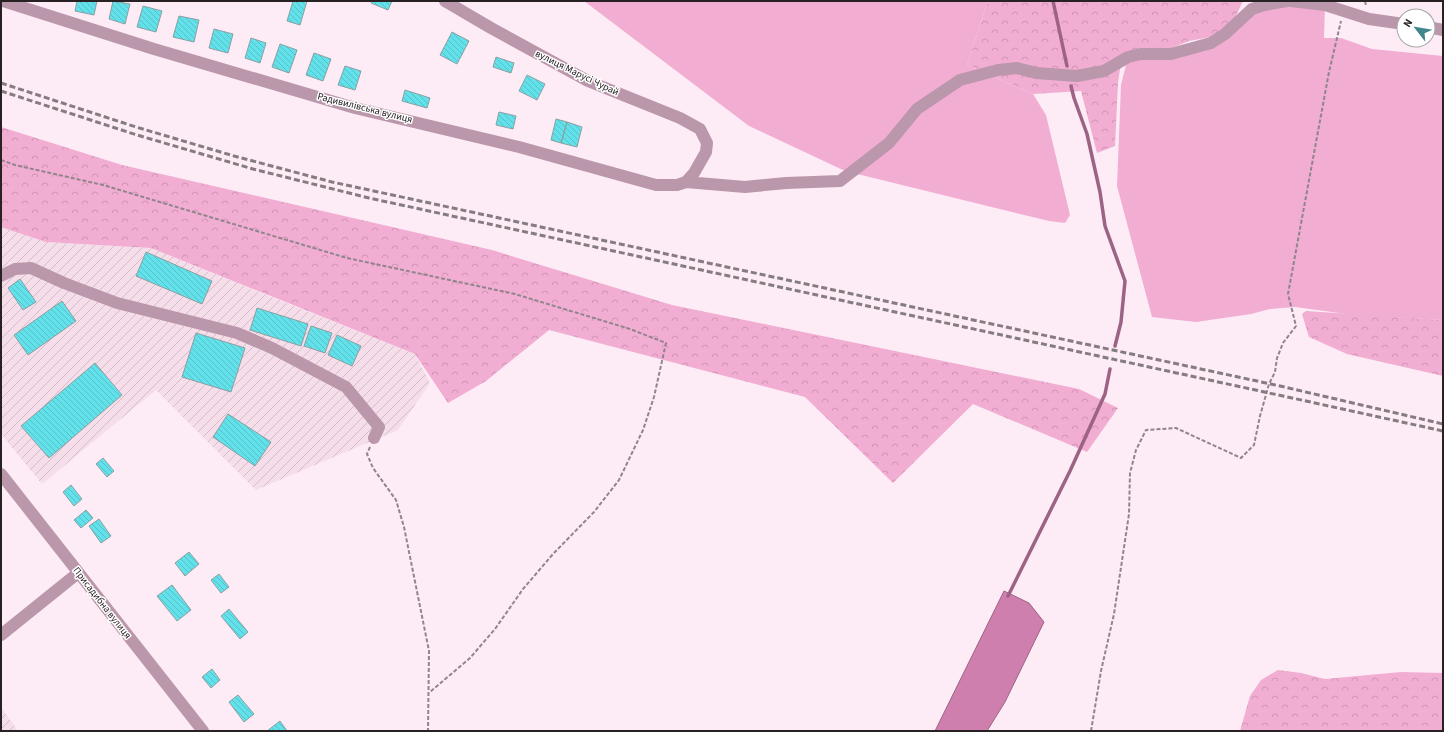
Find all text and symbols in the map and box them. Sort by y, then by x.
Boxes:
north arrow [1396,8,1436,48]
text: N [1400,16,1416,30]
street label: вулиця Марусі Чурай [533,47,621,99]
street label: Радивилівська вулиця [316,89,414,127]
street label: Присадибна вулиця [70,564,134,642]

